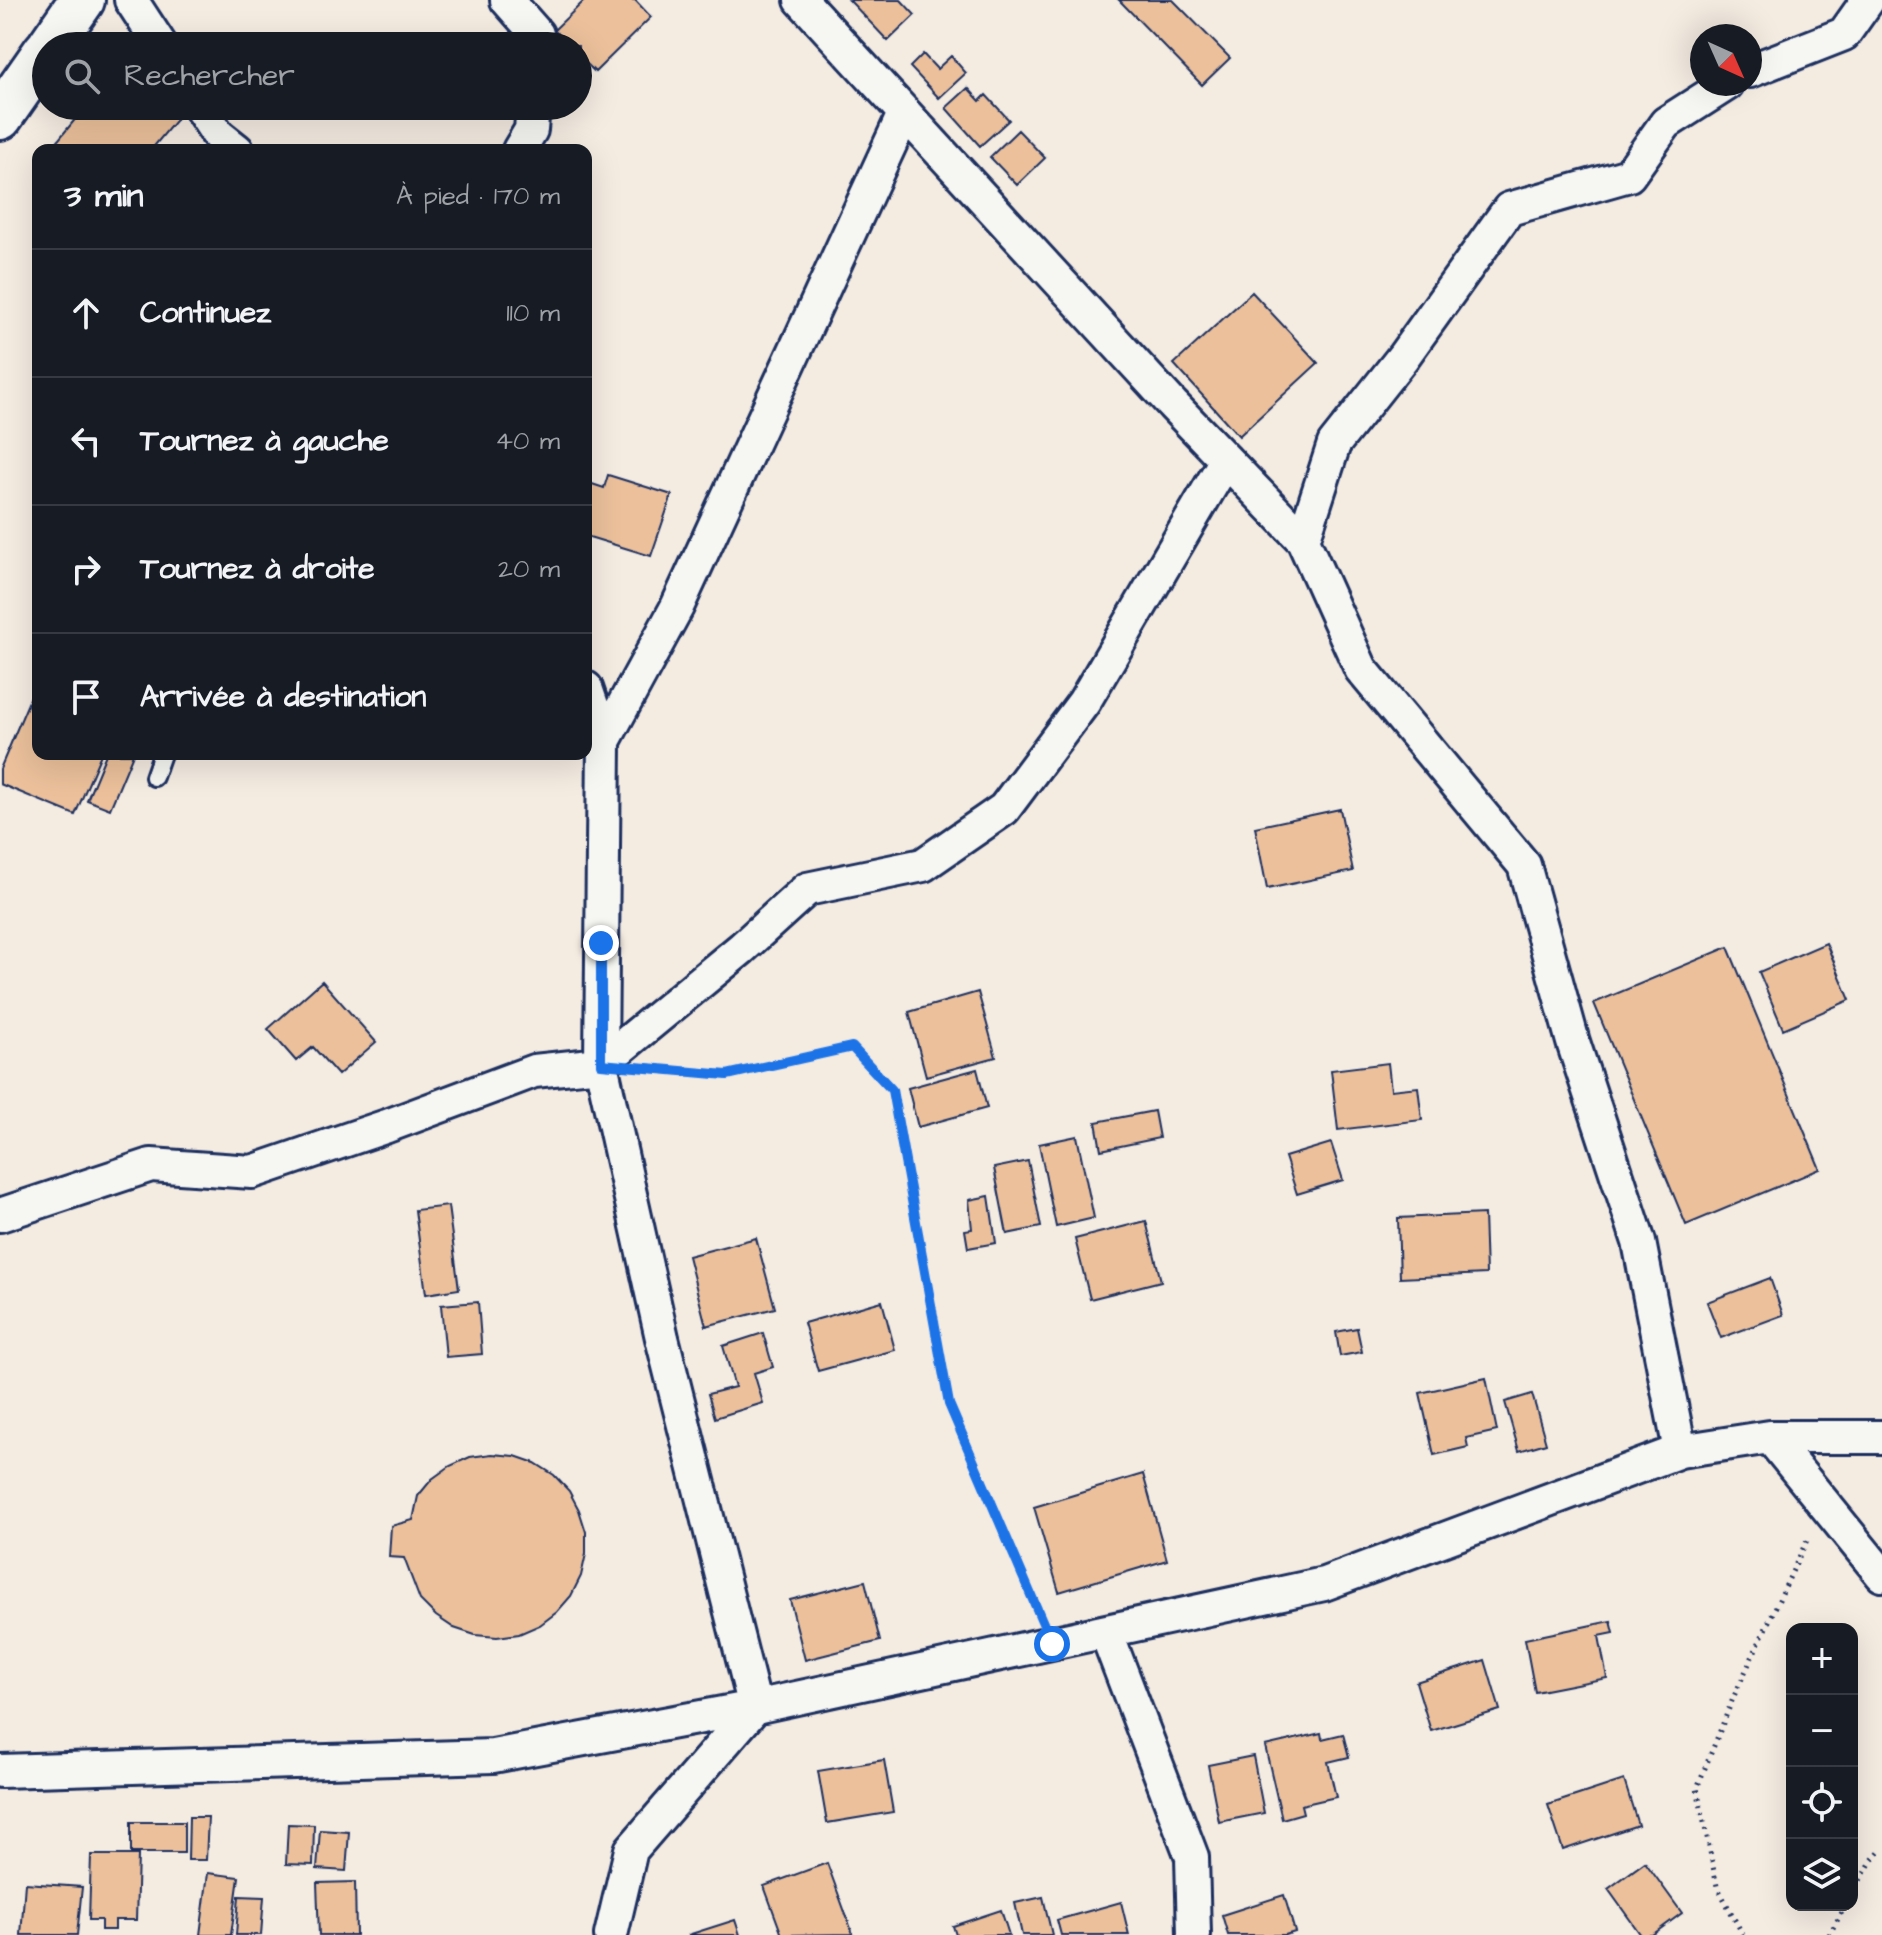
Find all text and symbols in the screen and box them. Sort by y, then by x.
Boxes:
north arrow [1690,24,1762,96]
search box [32,32,592,120]
icon: search [60,54,104,98]
text: Rechercher [124,55,295,97]
text: 3 min [64,172,144,220]
text: À pied · 170 m [396,178,560,214]
icon: ahead [64,291,108,335]
text: Continuez [140,292,271,334]
text: 110 m [506,295,560,331]
icon: left [64,419,108,463]
text: Tournez à gauche [140,420,389,462]
text: 40 m [495,423,560,459]
icon: right [64,547,108,591]
text: Tournez à droite [140,548,374,590]
text: 20 m [498,551,560,587]
icon: arrive [64,675,108,719]
text: Arrivée à destination [140,676,426,718]
route end [583,925,619,961]
map controls [1786,1623,1858,1911]
button: + [1786,1623,1858,1695]
route start [1034,1626,1070,1662]
button: − [1786,1695,1858,1767]
button: locate [1786,1767,1858,1839]
button: layers [1786,1839,1858,1911]

